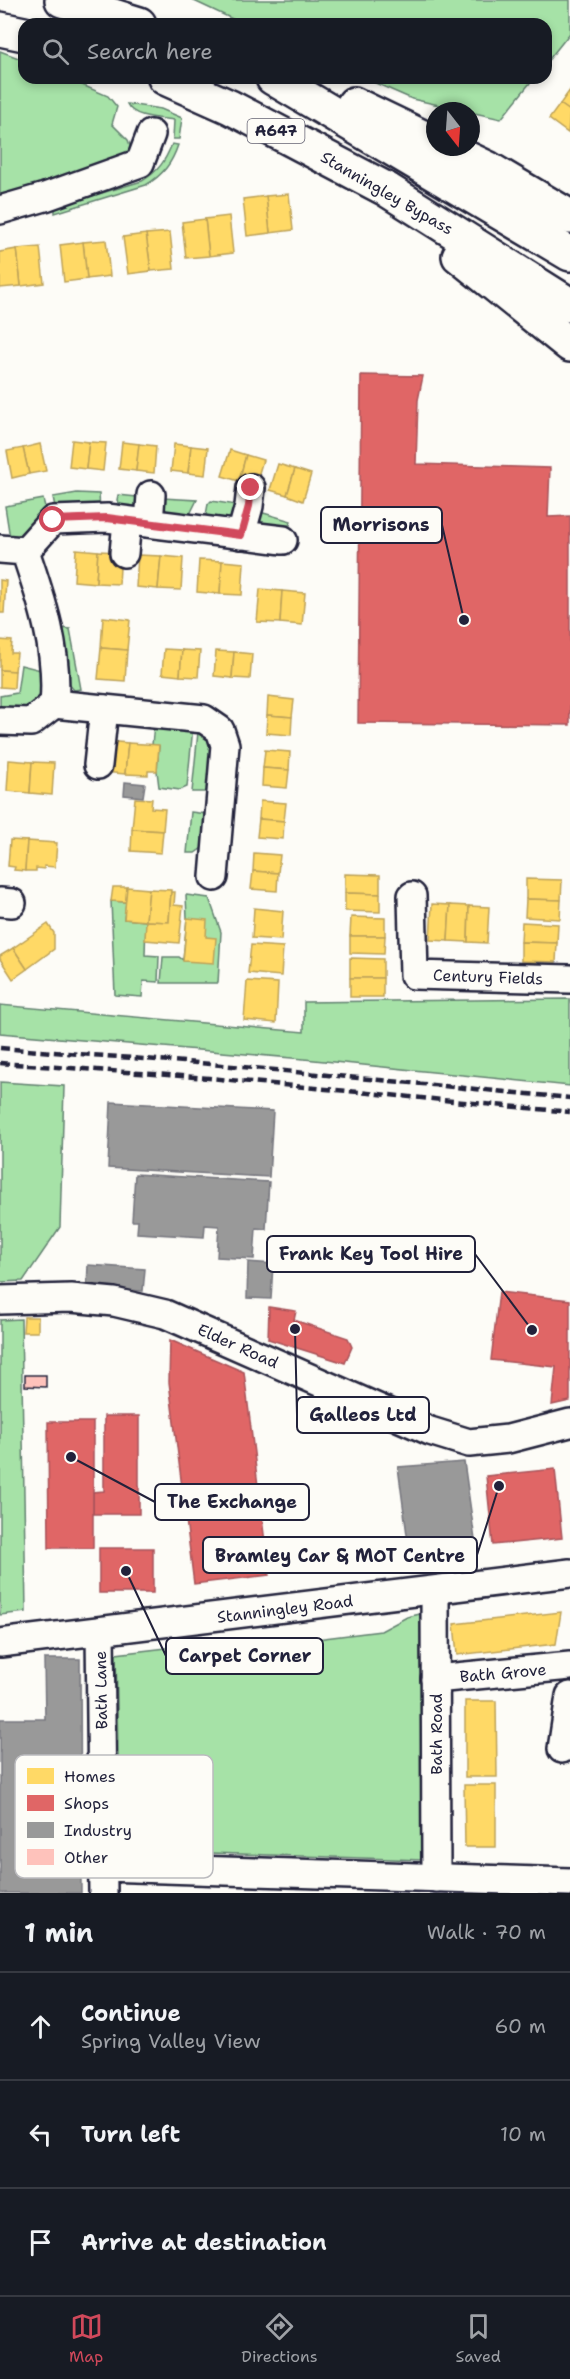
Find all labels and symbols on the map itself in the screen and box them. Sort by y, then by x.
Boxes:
north arrow [426,102,480,156]
road number: A647 [248,119,304,143]
street label: Stanningley Bypass [317,146,457,240]
route end [237,474,263,500]
route start [39,506,65,532]
callout: Morrisons [321,507,442,543]
text: Morrisons [332,513,430,537]
street label: Century Fields [433,965,544,989]
callout: Frank Key Tool Hire [267,1236,475,1272]
text: Frank Key Tool Hire [279,1242,463,1266]
street label: Elder Road [194,1319,282,1373]
callout: Galleos Ltd [297,1397,429,1433]
text: Galleos Ltd [309,1403,417,1427]
callout: The Exchange [155,1484,309,1520]
text: The Exchange [167,1490,297,1514]
callout: Bramley Car & MOT Centre [203,1537,477,1573]
text: Bramley Car & MOT Centre [215,1544,465,1568]
street label: Stanningley Road [216,1590,354,1628]
callout: Carpet Corner [166,1638,323,1674]
text: Carpet Corner [179,1644,312,1668]
street label: Bath Lane [90,1651,112,1729]
street label: Bath Grove [459,1659,547,1687]
street label: Bath Road [426,1693,447,1775]
legend [15,1755,213,1878]
text: Homes [64,1766,116,1787]
text: Shops [64,1793,109,1814]
text: Industry [64,1820,132,1841]
text: Other [64,1847,108,1868]

